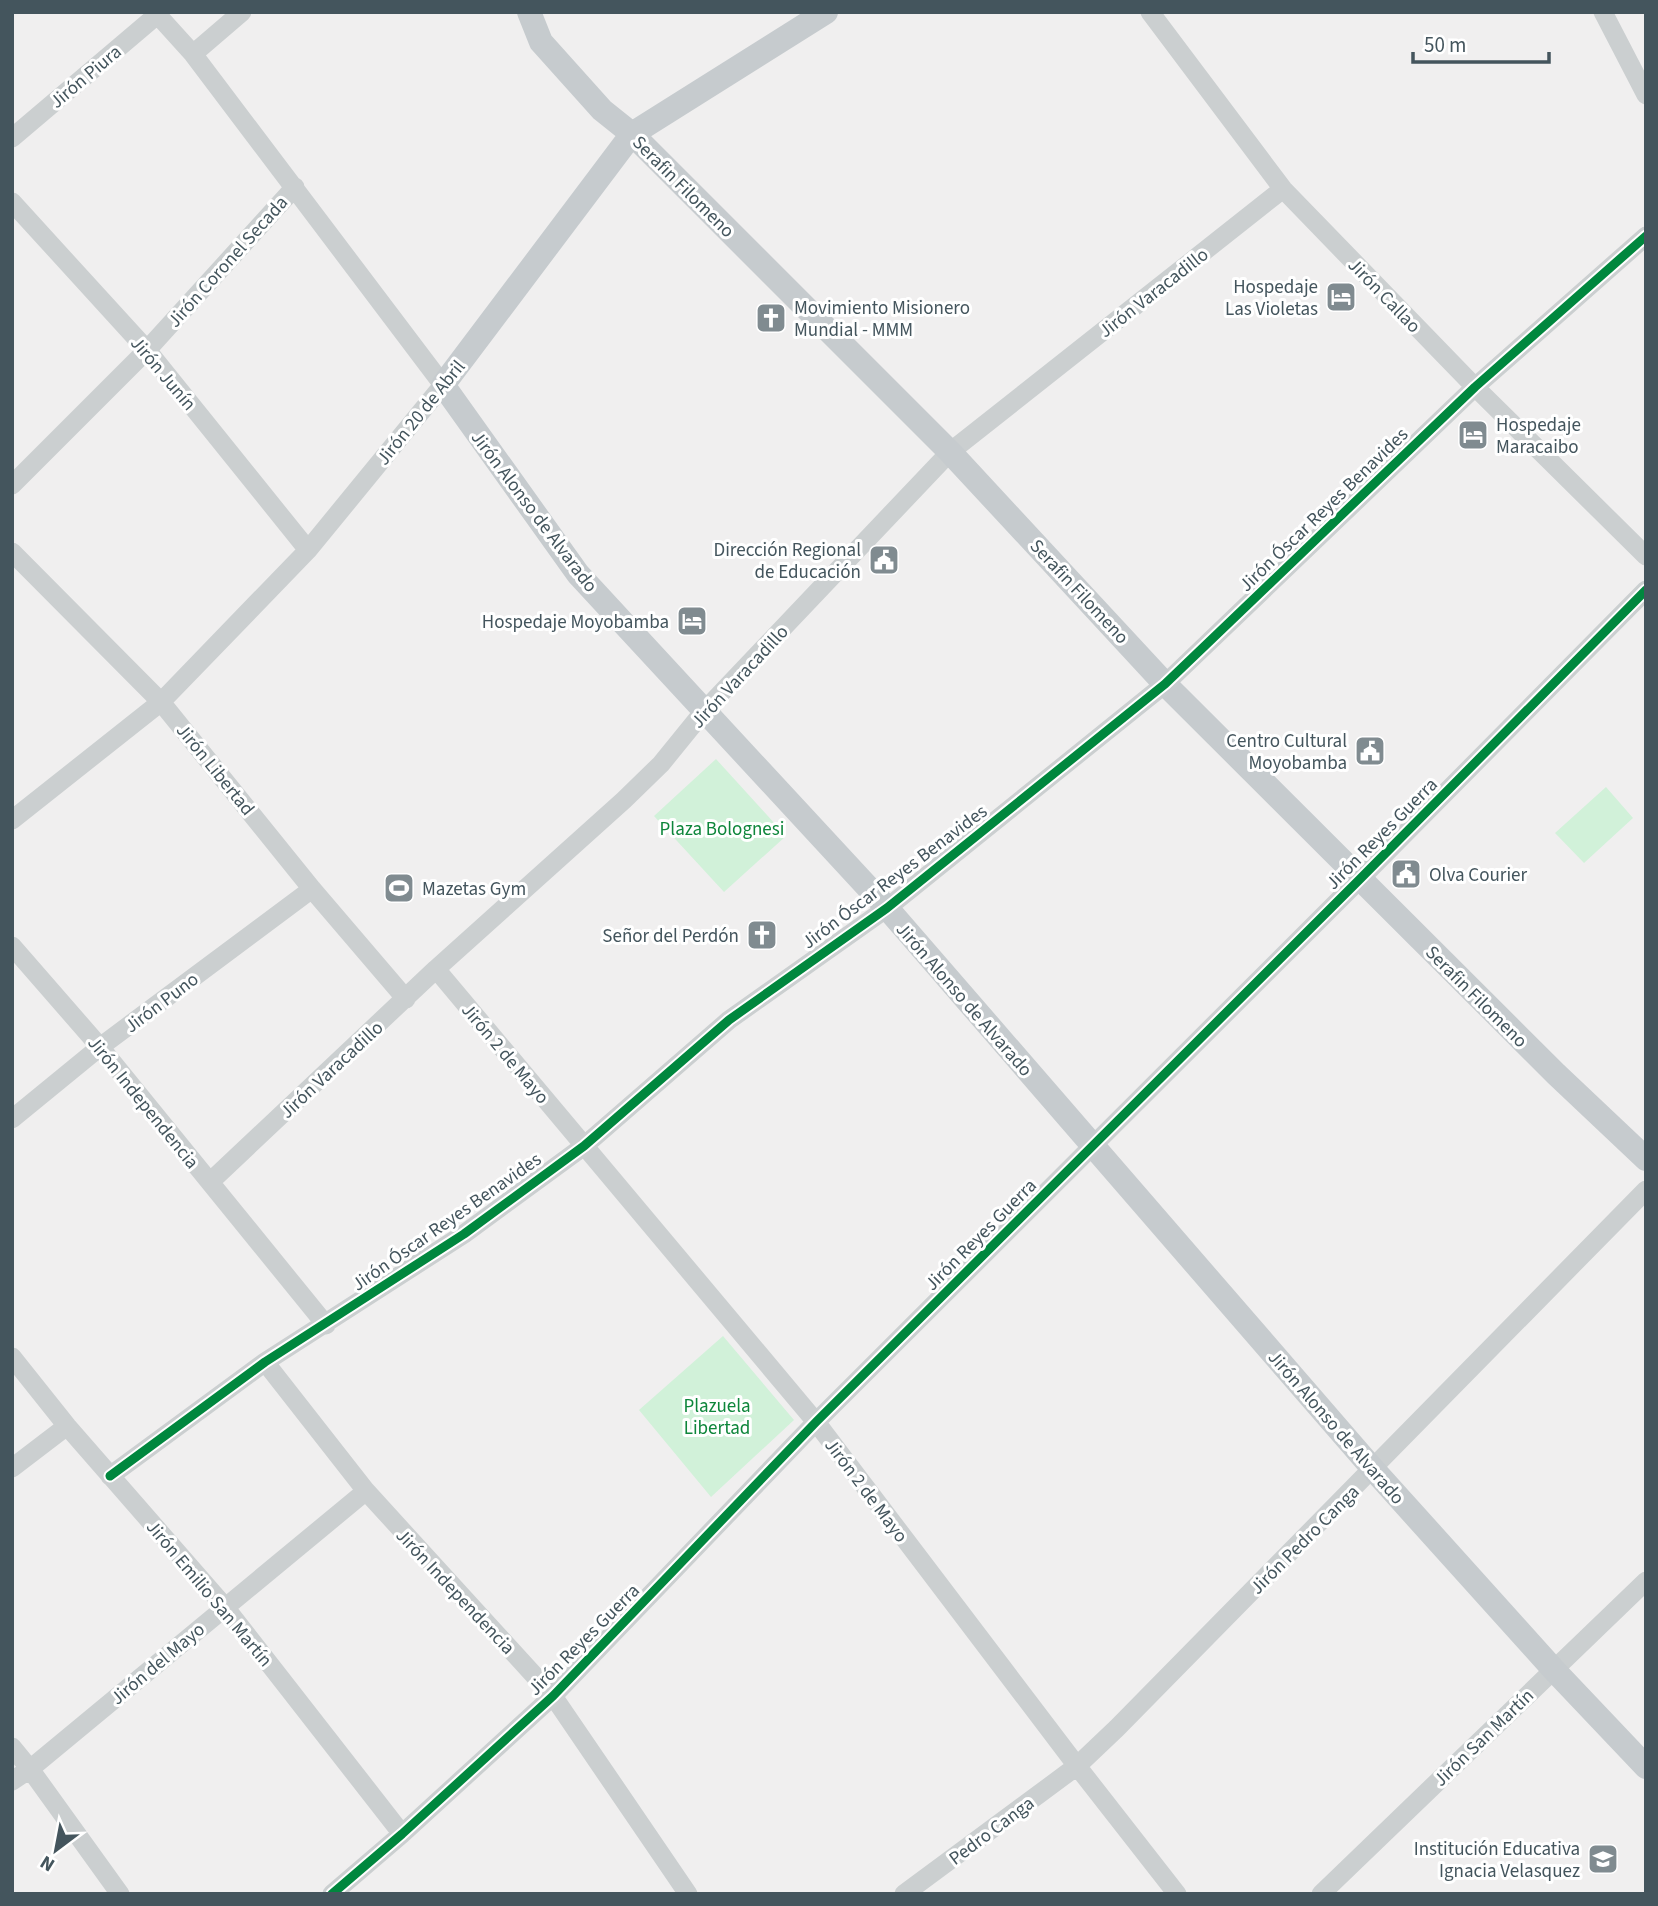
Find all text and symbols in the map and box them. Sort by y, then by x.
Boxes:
scale bar [1413,21,1550,65]
text: 50 m [1424,30,1466,60]
street label: Jirón Piura [44,39,128,115]
street label: Serafin Filomeno [626,130,740,244]
street label: Jirón Coronel Secada [162,190,295,334]
street label: Jirón Varacadillo [1093,242,1214,345]
street label: Jirón Callao [1341,253,1427,339]
place label: Hospedaje Las Violetas [1225,274,1318,323]
hotel icon: Hospedaje Las Violetas [1324,280,1358,314]
place label: Movimiento Misionero Mundial - MMM [794,295,970,344]
church icon: Movimiento Misionero Mundial - MMM [754,301,788,335]
street label: Jirón Junín [124,331,202,417]
street label: Jirón 20 de Abril [370,355,472,471]
place label: Hospedaje Maracaibo [1496,412,1581,461]
hotel icon: Hospedaje Maracaibo [1456,418,1490,452]
street label: Jirón Óscar Reyes Benavides [1233,422,1415,598]
street label: Jirón Alonso de Alvarado [464,425,604,598]
street label: Serafin Filomeno [1023,534,1135,651]
place label: Dirección Regional de Educación [714,537,861,586]
public building icon: Dirección Regional de Educación [867,543,901,577]
hotel icon: Hospedaje Moyobamba [675,604,709,638]
place label: Hospedaje Moyobamba [482,609,669,636]
street label: Jirón Varacadillo [685,619,795,735]
street label: Jirón Libertad [169,718,260,822]
place label: Centro Cultural Moyobamba [1226,728,1347,777]
public building icon: Centro Cultural Moyobamba [1353,734,1387,768]
street label: Jirón Reyes Guerra [1320,772,1444,896]
street label: Jirón Óscar Reyes Benavides [797,798,993,956]
park label: Plaza Bolognesi [660,816,784,843]
public building icon: Olva Courier [1389,857,1423,891]
place label: Olva Courier [1429,862,1528,889]
sports icon: Mazetas Gym [382,871,416,905]
place label: Mazetas Gym [422,876,526,903]
street label: Jirón Alonso de Alvarado [889,917,1038,1083]
church icon: Señor del Perdón [745,918,779,952]
place label: Señor del Perdón [602,923,739,950]
street label: Serafin Filomeno [1419,940,1533,1054]
street label: Jirón Puno [119,966,205,1040]
street label: Jirón 2 de Mayo [455,998,555,1110]
street label: Jirón Varacadillo [274,1015,390,1125]
street label: Jirón Independencia [81,1031,205,1175]
street label: Jirón Óscar Reyes Benavides [347,1146,547,1298]
street label: Jirón Reyes Guerra [919,1173,1043,1297]
street label: Jirón Alonso de Alvarado [1261,1345,1410,1511]
park label: Plazuela Libertad [683,1393,751,1442]
street label: Jirón 2 de Mayo [818,1433,914,1549]
street label: Jirón Pedro Canga [1244,1479,1366,1601]
street label: Jirón Emilio San Martín [139,1515,278,1673]
street label: Jirón Independencia [389,1523,521,1661]
street label: Jirón Reyes Guerra [522,1578,646,1702]
street label: Jirón del Mayo [105,1617,211,1712]
street label: Jirón San Martín [1428,1683,1540,1793]
street label: Pedro Canga [944,1790,1040,1872]
north arrow [21,1815,91,1885]
place label: Institución Educativa Ignacia Velasquez [1414,1836,1580,1885]
school or university icon: Institución Educativa Ignacia Velasquez [1586,1842,1620,1876]
text: N [35,1848,60,1878]

